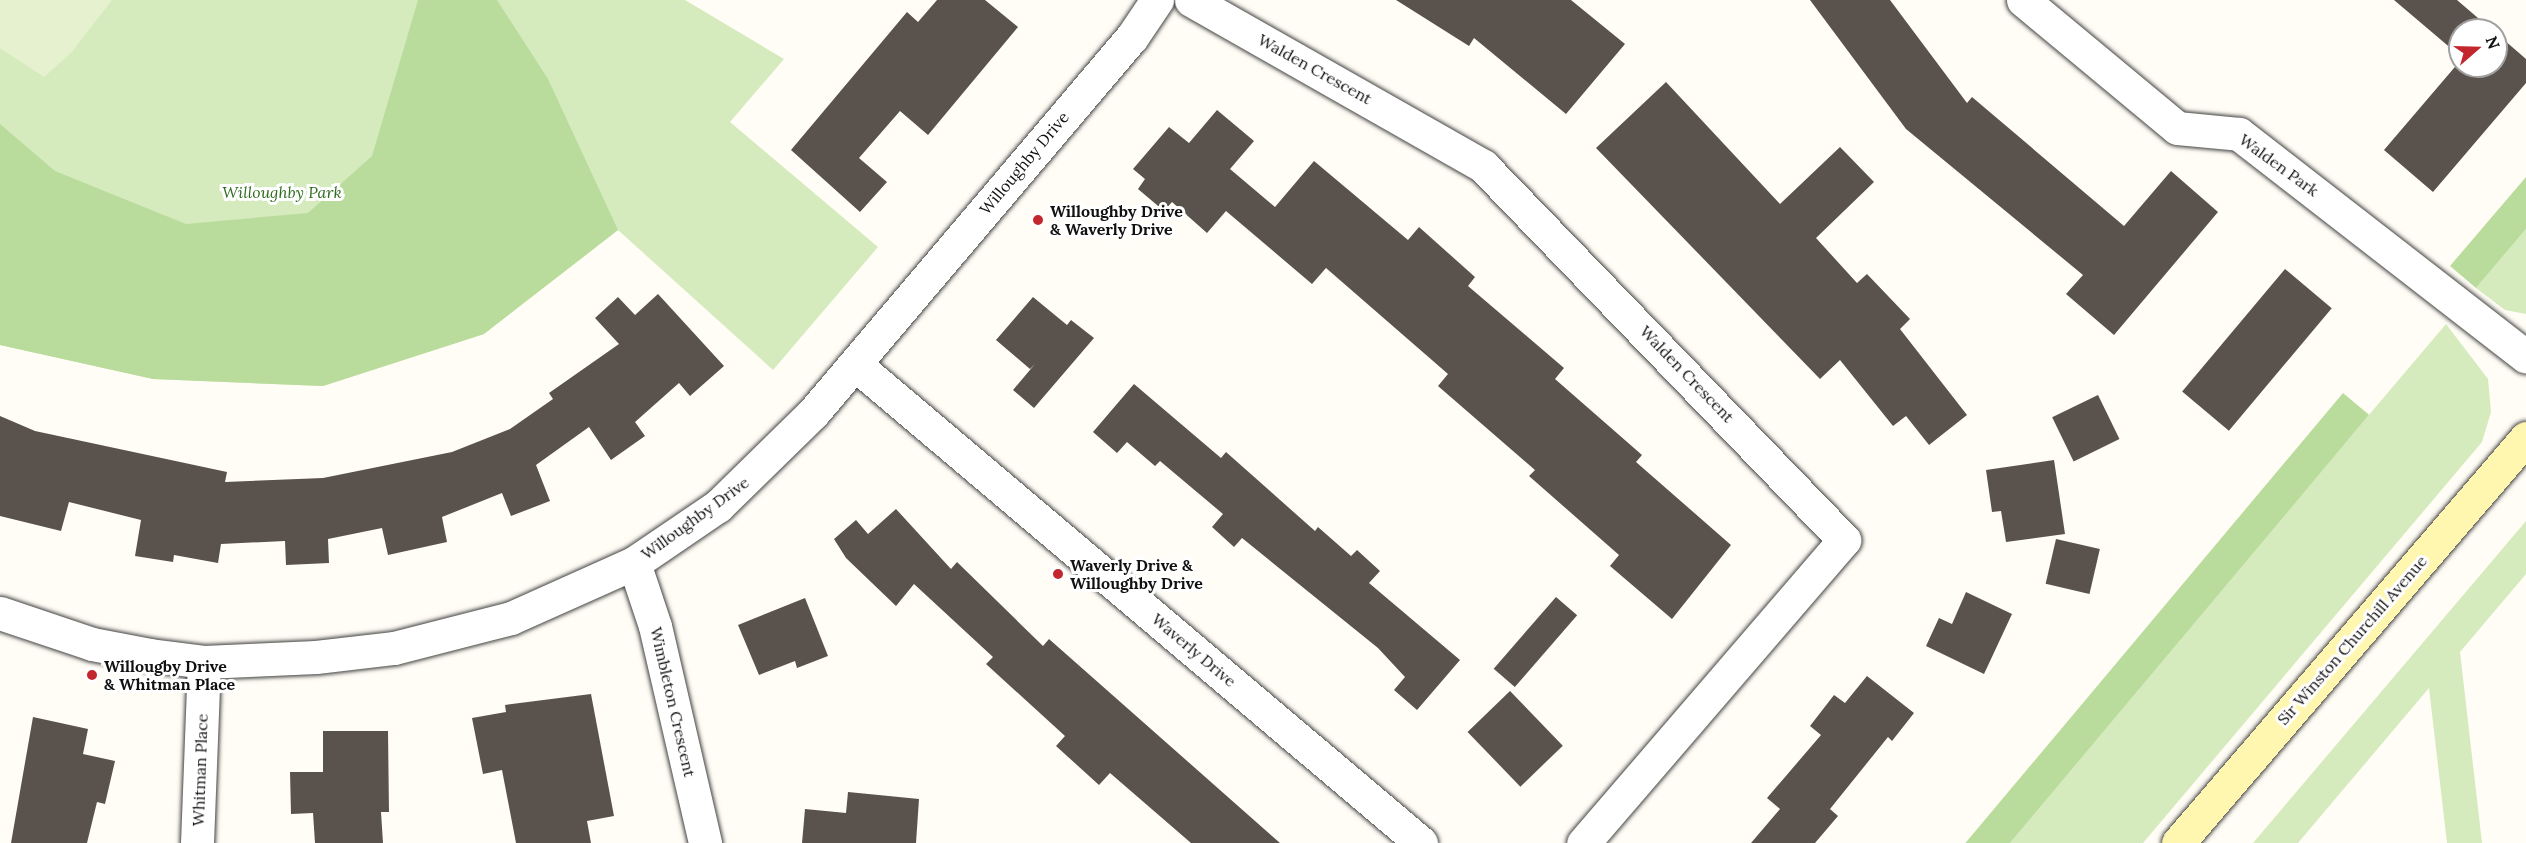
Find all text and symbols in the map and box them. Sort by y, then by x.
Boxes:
north arrow [2448,18,2508,78]
street label: Walden Crescent [1255,30,1375,108]
text: N [2482,33,2505,52]
street label: Willoughby Drive [975,108,1073,218]
street label: Walden Park [2236,130,2322,200]
park label: Willoughby Park [222,182,342,202]
place label: Willoughby Drive & Waverly Drive [1050,201,1183,239]
marker: Willoughby Drive & Waverly Drive [1031,213,1045,227]
street label: Walden Crescent [1636,322,1738,426]
street label: Willoughby Drive [637,472,753,564]
street label: Sir Winston Churchill Avenue [2273,551,2431,729]
place label: Waverly Drive & Willoughby Drive [1070,555,1203,593]
marker: Waverly Drive & Willoughby Drive [1051,567,1065,581]
street label: Waverly Drive [1148,609,1240,691]
street label: Wimbleton Crescent [646,625,700,779]
place label: Willougby Drive & Whitman Place [104,656,235,694]
marker: Willougby Drive & Whitman Place [85,668,99,682]
street label: Whitman Place [188,713,212,827]

